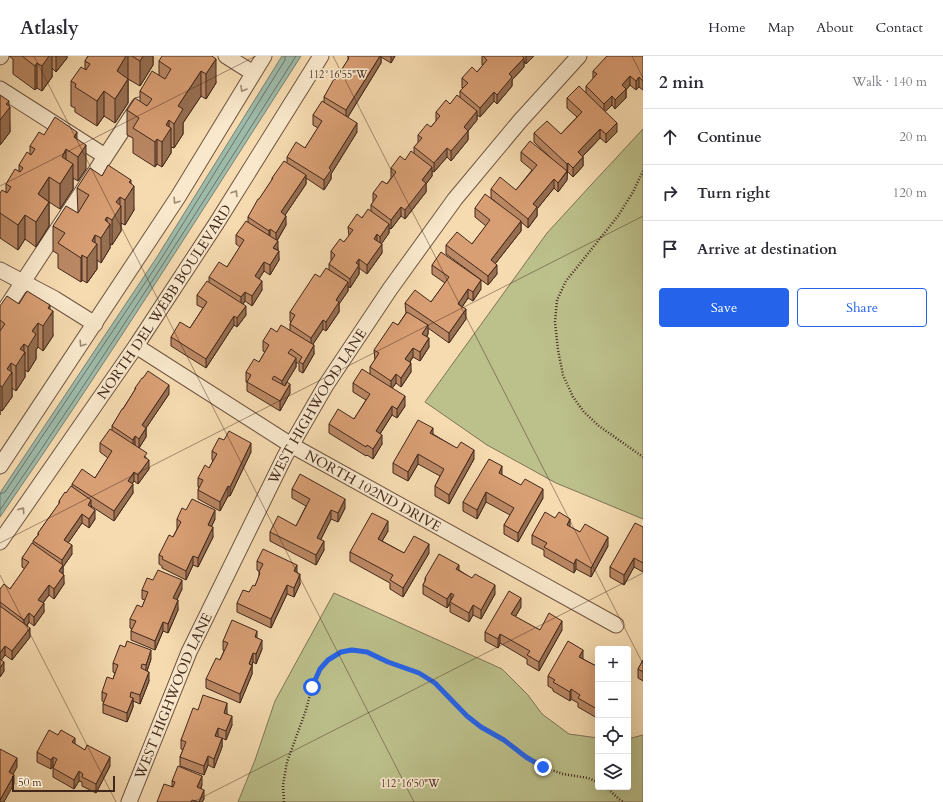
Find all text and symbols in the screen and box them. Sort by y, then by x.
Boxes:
text: Atlasly [20,15,79,41]
text: Home [708,18,746,37]
text: Map [768,18,794,37]
text: About [816,18,853,37]
text: Contact [875,18,923,37]
text: 112°16'55"W [309,68,368,82]
text: 2 min [659,71,704,94]
text: Walk · 140 m [852,73,927,91]
one-way arrow [241,85,248,92]
icon: ahead [659,126,681,148]
text: Continue [697,127,762,147]
text: 20 m [899,128,927,146]
icon: right [659,182,681,204]
text: Turn right [697,183,770,203]
text: 120 m [893,184,927,202]
one-way arrow [230,190,238,197]
one-way arrow [174,196,181,203]
street label: NORTH DEL WEBB BOULEVARD [92,201,236,403]
icon: arrive [659,238,681,260]
text: Arrive at destination [697,239,837,259]
button: Save [659,288,789,327]
button: Share [797,288,927,327]
street label: WEST HIGHWOOD LANE [263,324,371,488]
one-way arrow [79,340,86,347]
street label: NORTH 102ND DRIVE [302,445,445,536]
one-way arrow [17,508,24,515]
street label: WEST HIGHWOOD LANE [129,609,216,782]
map controls [595,646,631,790]
button: + [595,646,631,682]
route start [303,678,321,696]
button: − [595,682,631,718]
button: locate [595,718,631,754]
button: layers [595,754,631,790]
route end [534,758,552,776]
scale bar [12,774,115,793]
text: 50 m [18,775,42,790]
text: 112°16'50"W [381,777,440,791]

